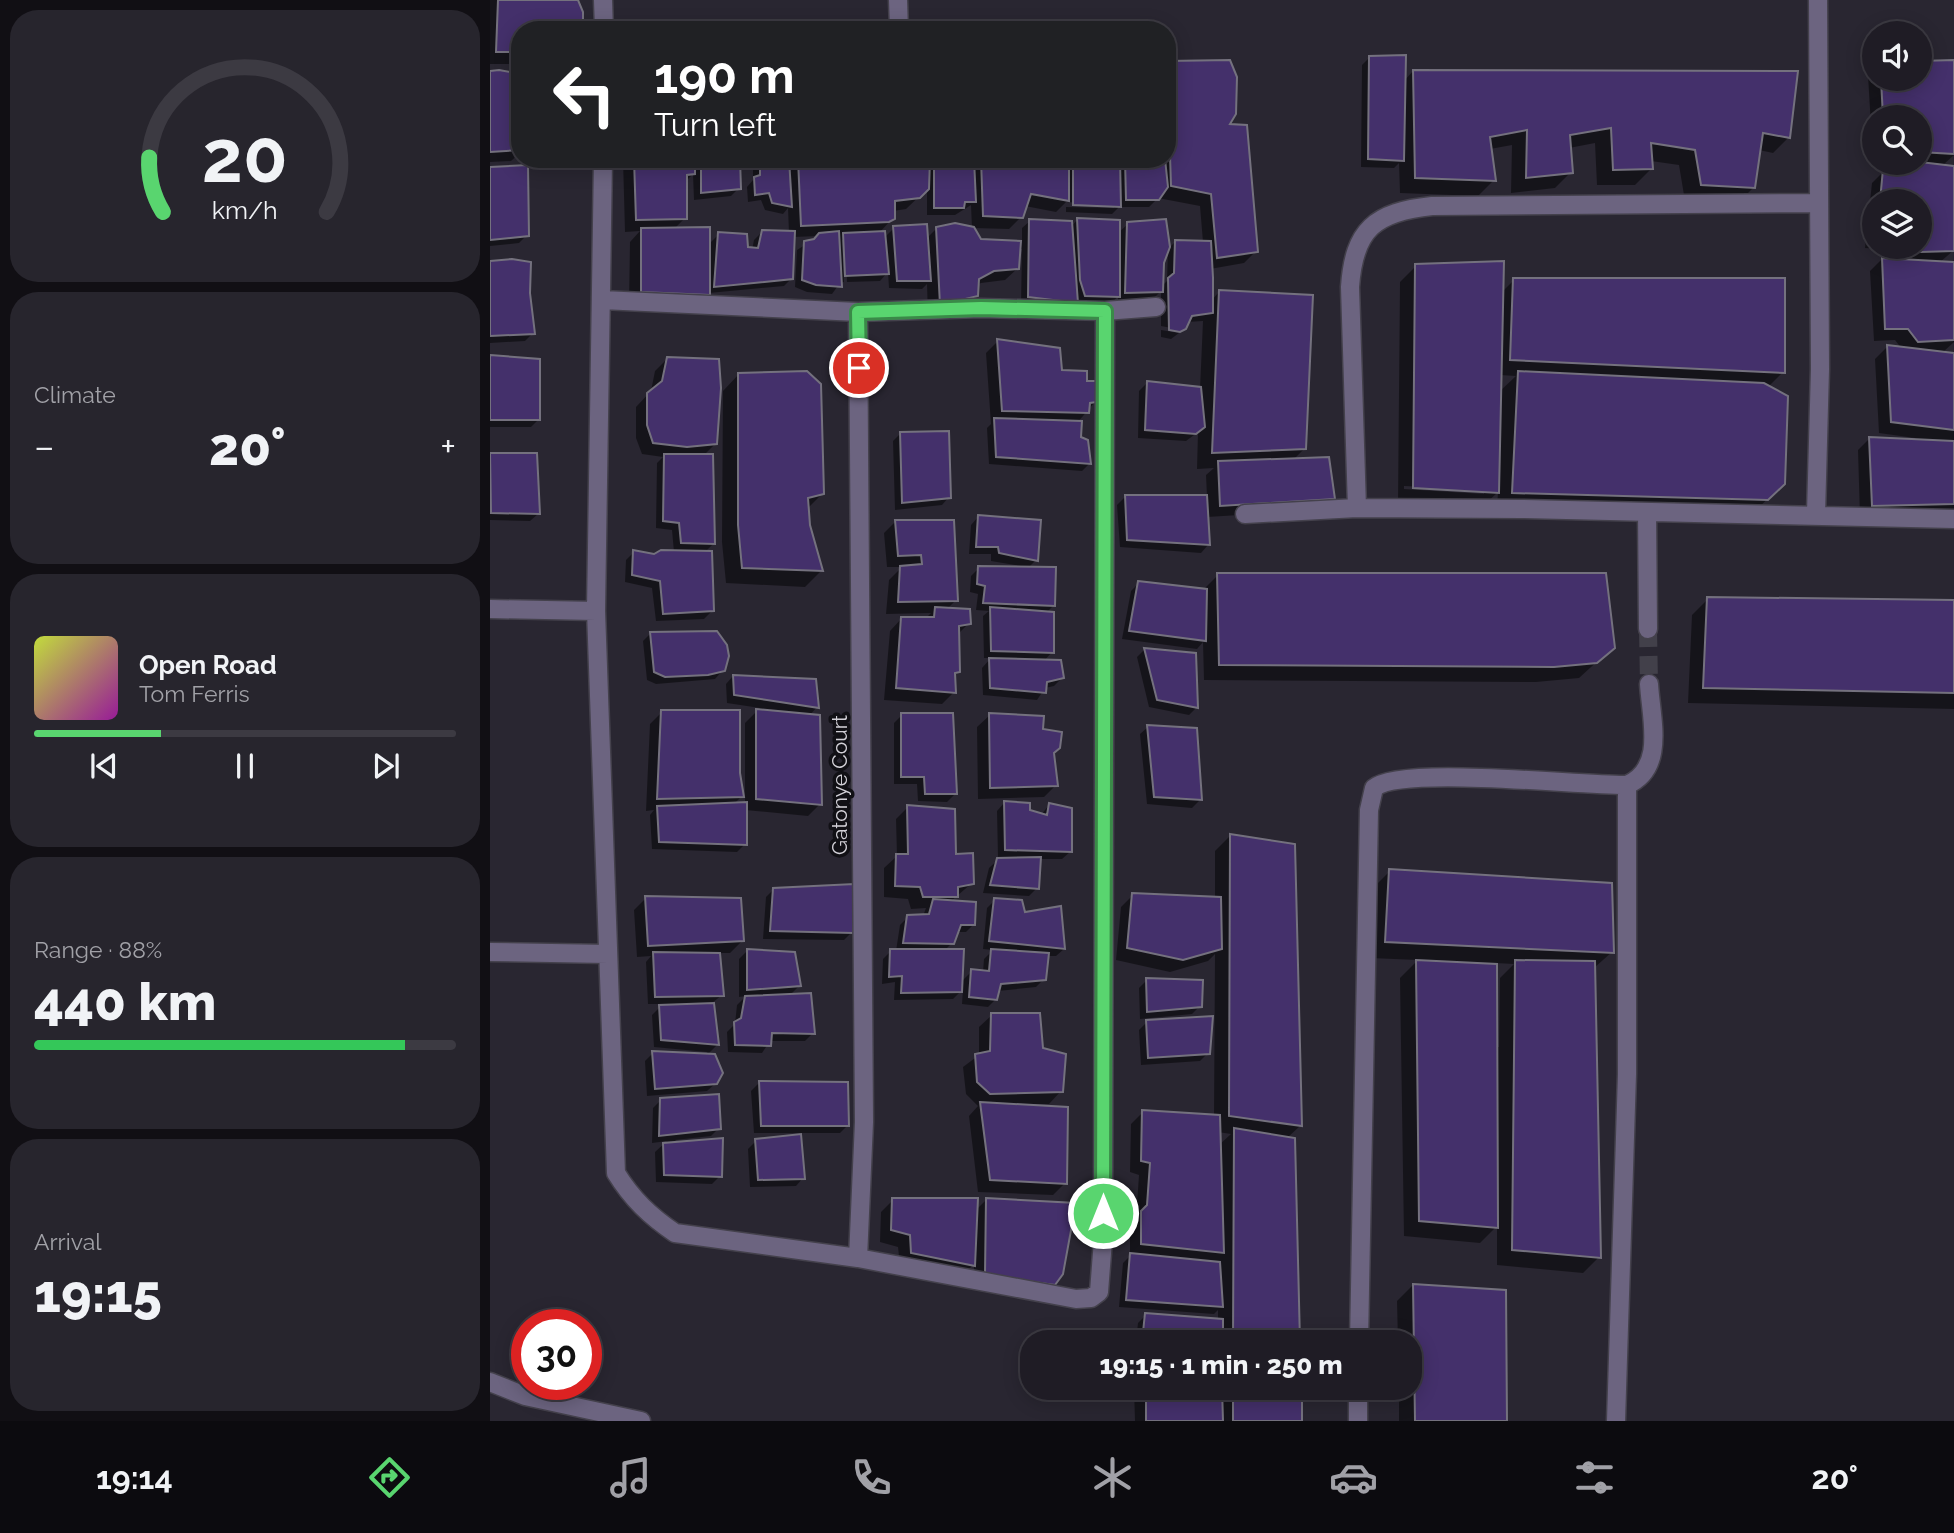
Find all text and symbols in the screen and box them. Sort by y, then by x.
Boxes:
map controls [1862,21,1932,259]
button: sound [1862,21,1932,91]
text: 190 m [654,47,795,104]
icon: left [539,49,630,140]
button: search [1862,105,1932,175]
text: Turn left [654,106,776,143]
text: 20 [202,114,288,199]
button: layers [1862,189,1932,259]
text: km/h [212,195,278,225]
pin [829,338,889,398]
icon: arrive [840,349,878,387]
text: Climate [34,381,116,408]
text: 20° [209,416,286,477]
text: − [34,424,54,469]
text: + [440,424,456,469]
text: Open Road [139,650,277,680]
text: Tom Ferris [139,680,250,707]
street label: Gatonye Court [827,715,852,855]
icon: previous [85,747,123,785]
icon: pause [226,747,264,785]
icon: next [367,747,405,785]
text: Range · 88% [34,936,162,963]
text: 440 km [34,971,216,1032]
position arrow [1066,1176,1140,1250]
text: Arrival [34,1228,101,1255]
text: 19:15 [34,1263,162,1324]
speed limit sign: 30 [511,1309,602,1400]
text: 19:15 · 1 min · 250 m [1099,1350,1343,1380]
icon: directions [365,1453,414,1502]
icon: music [606,1453,655,1502]
icon: phone [847,1453,896,1502]
icon: climate [1088,1453,1137,1502]
icon: car [1329,1453,1378,1502]
icon: filters [1570,1453,1619,1502]
text: 19:14 [96,1459,173,1496]
text: 20° [1812,1459,1858,1496]

